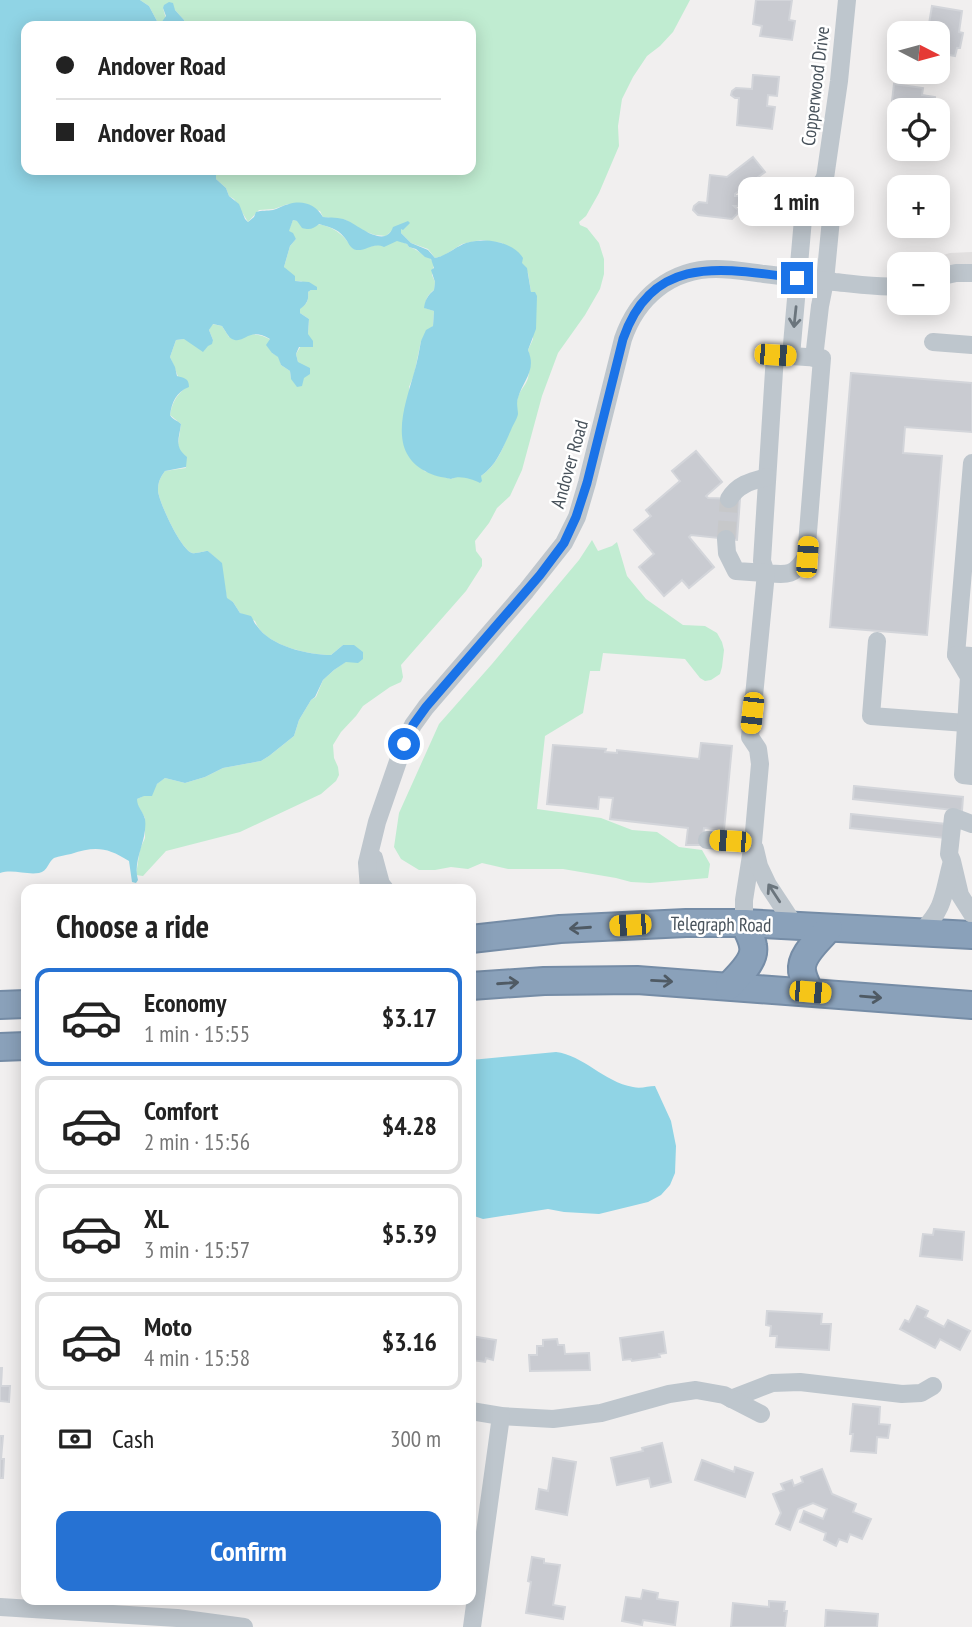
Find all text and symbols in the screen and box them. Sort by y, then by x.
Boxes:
north arrow [887,21,950,84]
map controls [887,21,950,315]
street label: Copperwood Drive [796,25,834,147]
text: Andover Road [98,49,226,82]
button: locate [887,98,950,161]
text: Andover Road [98,116,226,149]
button: + [887,175,950,238]
callout: 1 min [739,176,855,226]
text: 1 min [773,187,819,216]
button: − [887,252,950,315]
route end [781,262,813,294]
one-way arrow [788,305,801,328]
car [754,343,797,367]
street label: Andover Road [545,417,593,511]
car [796,535,819,579]
car [740,691,765,735]
route start [388,728,420,760]
car [709,829,752,853]
one-way arrow [766,884,781,903]
text: Choose a ride [56,905,209,947]
street label: Telegraph Road [671,911,771,937]
car [609,913,652,937]
one-way arrow [569,922,591,935]
one-way arrow [650,975,673,988]
one-way arrow [496,976,518,989]
car [789,980,832,1004]
icon: car [60,986,123,1049]
text: Economy [144,986,226,1019]
one-way arrow [859,991,882,1004]
text: $3.17 [382,1001,437,1034]
text: 1 min · 15:55 [144,1019,250,1048]
icon: car [60,1094,123,1157]
text: Comfort [144,1094,218,1127]
text: $4.28 [382,1109,437,1142]
text: 2 min · 15:56 [144,1127,250,1156]
icon: car [60,1202,123,1265]
text: XL [144,1202,169,1235]
text: $5.39 [382,1217,437,1250]
text: 3 min · 15:57 [144,1235,250,1264]
icon: car [60,1310,123,1373]
text: Moto [144,1310,192,1343]
text: $3.16 [382,1325,437,1358]
text: 4 min · 15:58 [144,1343,250,1372]
icon: cash [56,1420,94,1458]
text: Cash [112,1422,154,1455]
text: 300 m [390,1424,441,1453]
button: Confirm [56,1511,441,1591]

